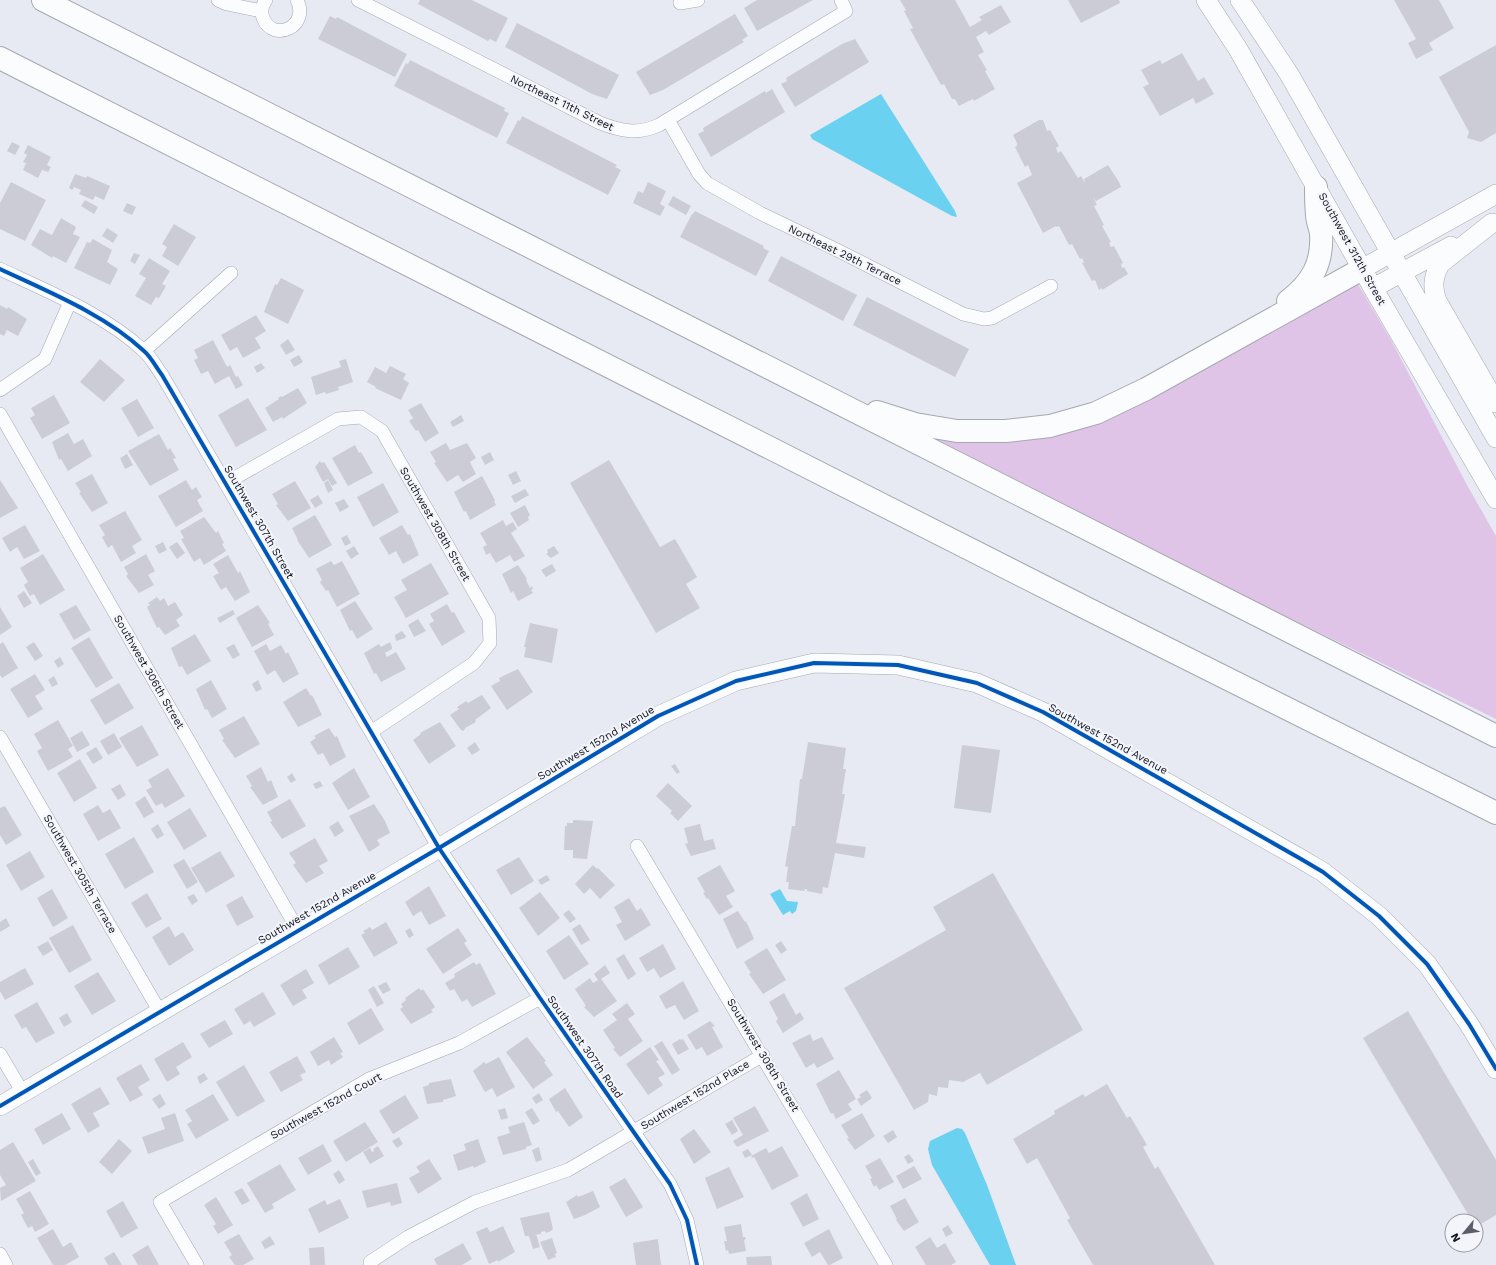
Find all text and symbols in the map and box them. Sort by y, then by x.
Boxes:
street label: Northeast 11th Street [508,72,616,134]
street label: Southwest 312th Street [1316,190,1389,308]
street label: Northeast 29th Terrace [786,222,904,288]
street label: Southwest 307th Street [221,463,297,581]
street label: Southwest 308th Street [397,465,473,584]
street label: Southwest 306th Street [111,613,187,732]
street label: Southwest 152nd Avenue [1046,701,1170,777]
street label: Southwest 152nd Avenue [535,703,657,783]
street label: Southwest 305th Terrace [41,812,119,936]
street label: Southwest 152nd Avenue [256,869,378,947]
street label: Southwest 307th Road [545,993,625,1101]
street label: Southwest 308th Street [724,996,802,1114]
street label: Southwest 152nd Place [638,1057,752,1133]
street label: Southwest 152nd Court [268,1070,384,1142]
north arrow [1444,1213,1484,1253]
text: N [1448,1231,1463,1244]

